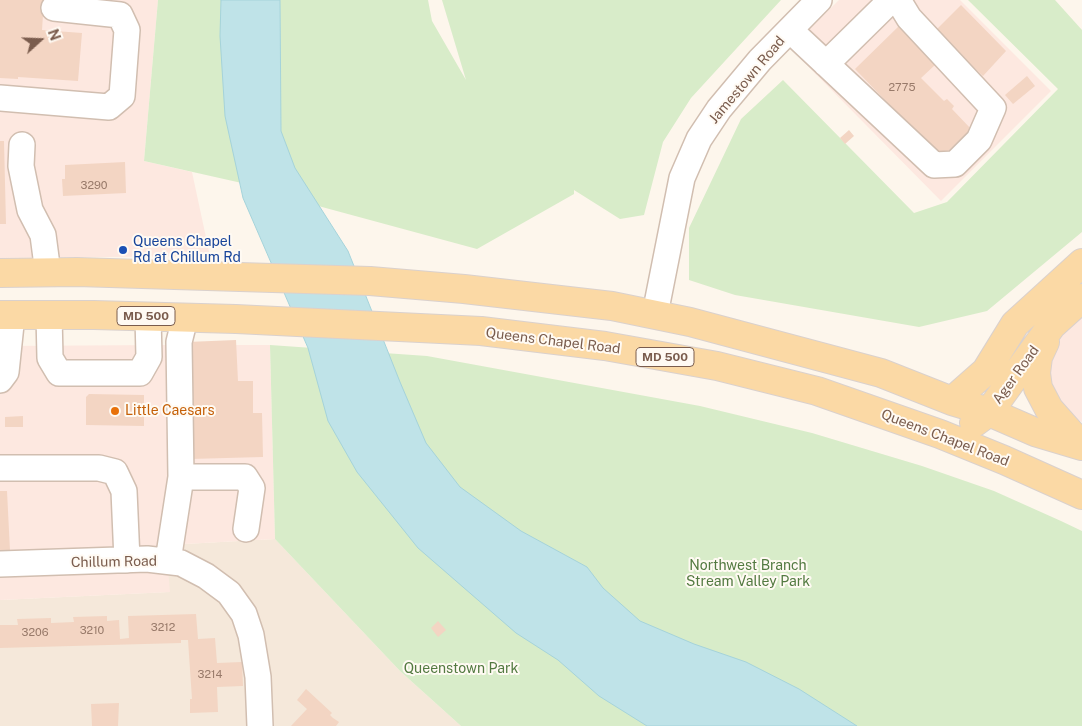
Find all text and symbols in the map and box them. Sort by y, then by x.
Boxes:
north arrow [15,15,65,65]
text: N [45,27,63,43]
street label: Jamestown Road [706,33,788,127]
house number: 2775 [889,81,915,95]
house number: 3290 [80,179,108,193]
place label: Queens Chapel Rd at Chillum Rd [133,234,241,266]
marker: Queens Chapel Rd at Chillum Rd [117,244,129,256]
road number: MD 500 [117,306,175,326]
street label: Queens Chapel Road [485,324,621,358]
street label: Ager Road [989,342,1043,408]
road number: MD 500 [636,348,694,367]
place label: Little Caesars [125,403,215,419]
marker: Little Caesars [109,405,121,417]
street label: Queens Chapel Road [879,406,1011,470]
street label: Chillum Road [71,553,157,571]
park label: Northwest Branch Stream Valley Park [686,558,810,590]
house number: 3212 [151,621,175,635]
house number: 3210 [80,624,104,638]
house number: 3206 [22,626,48,640]
park label: Queenstown Park [404,661,518,677]
house number: 3214 [198,668,222,682]

